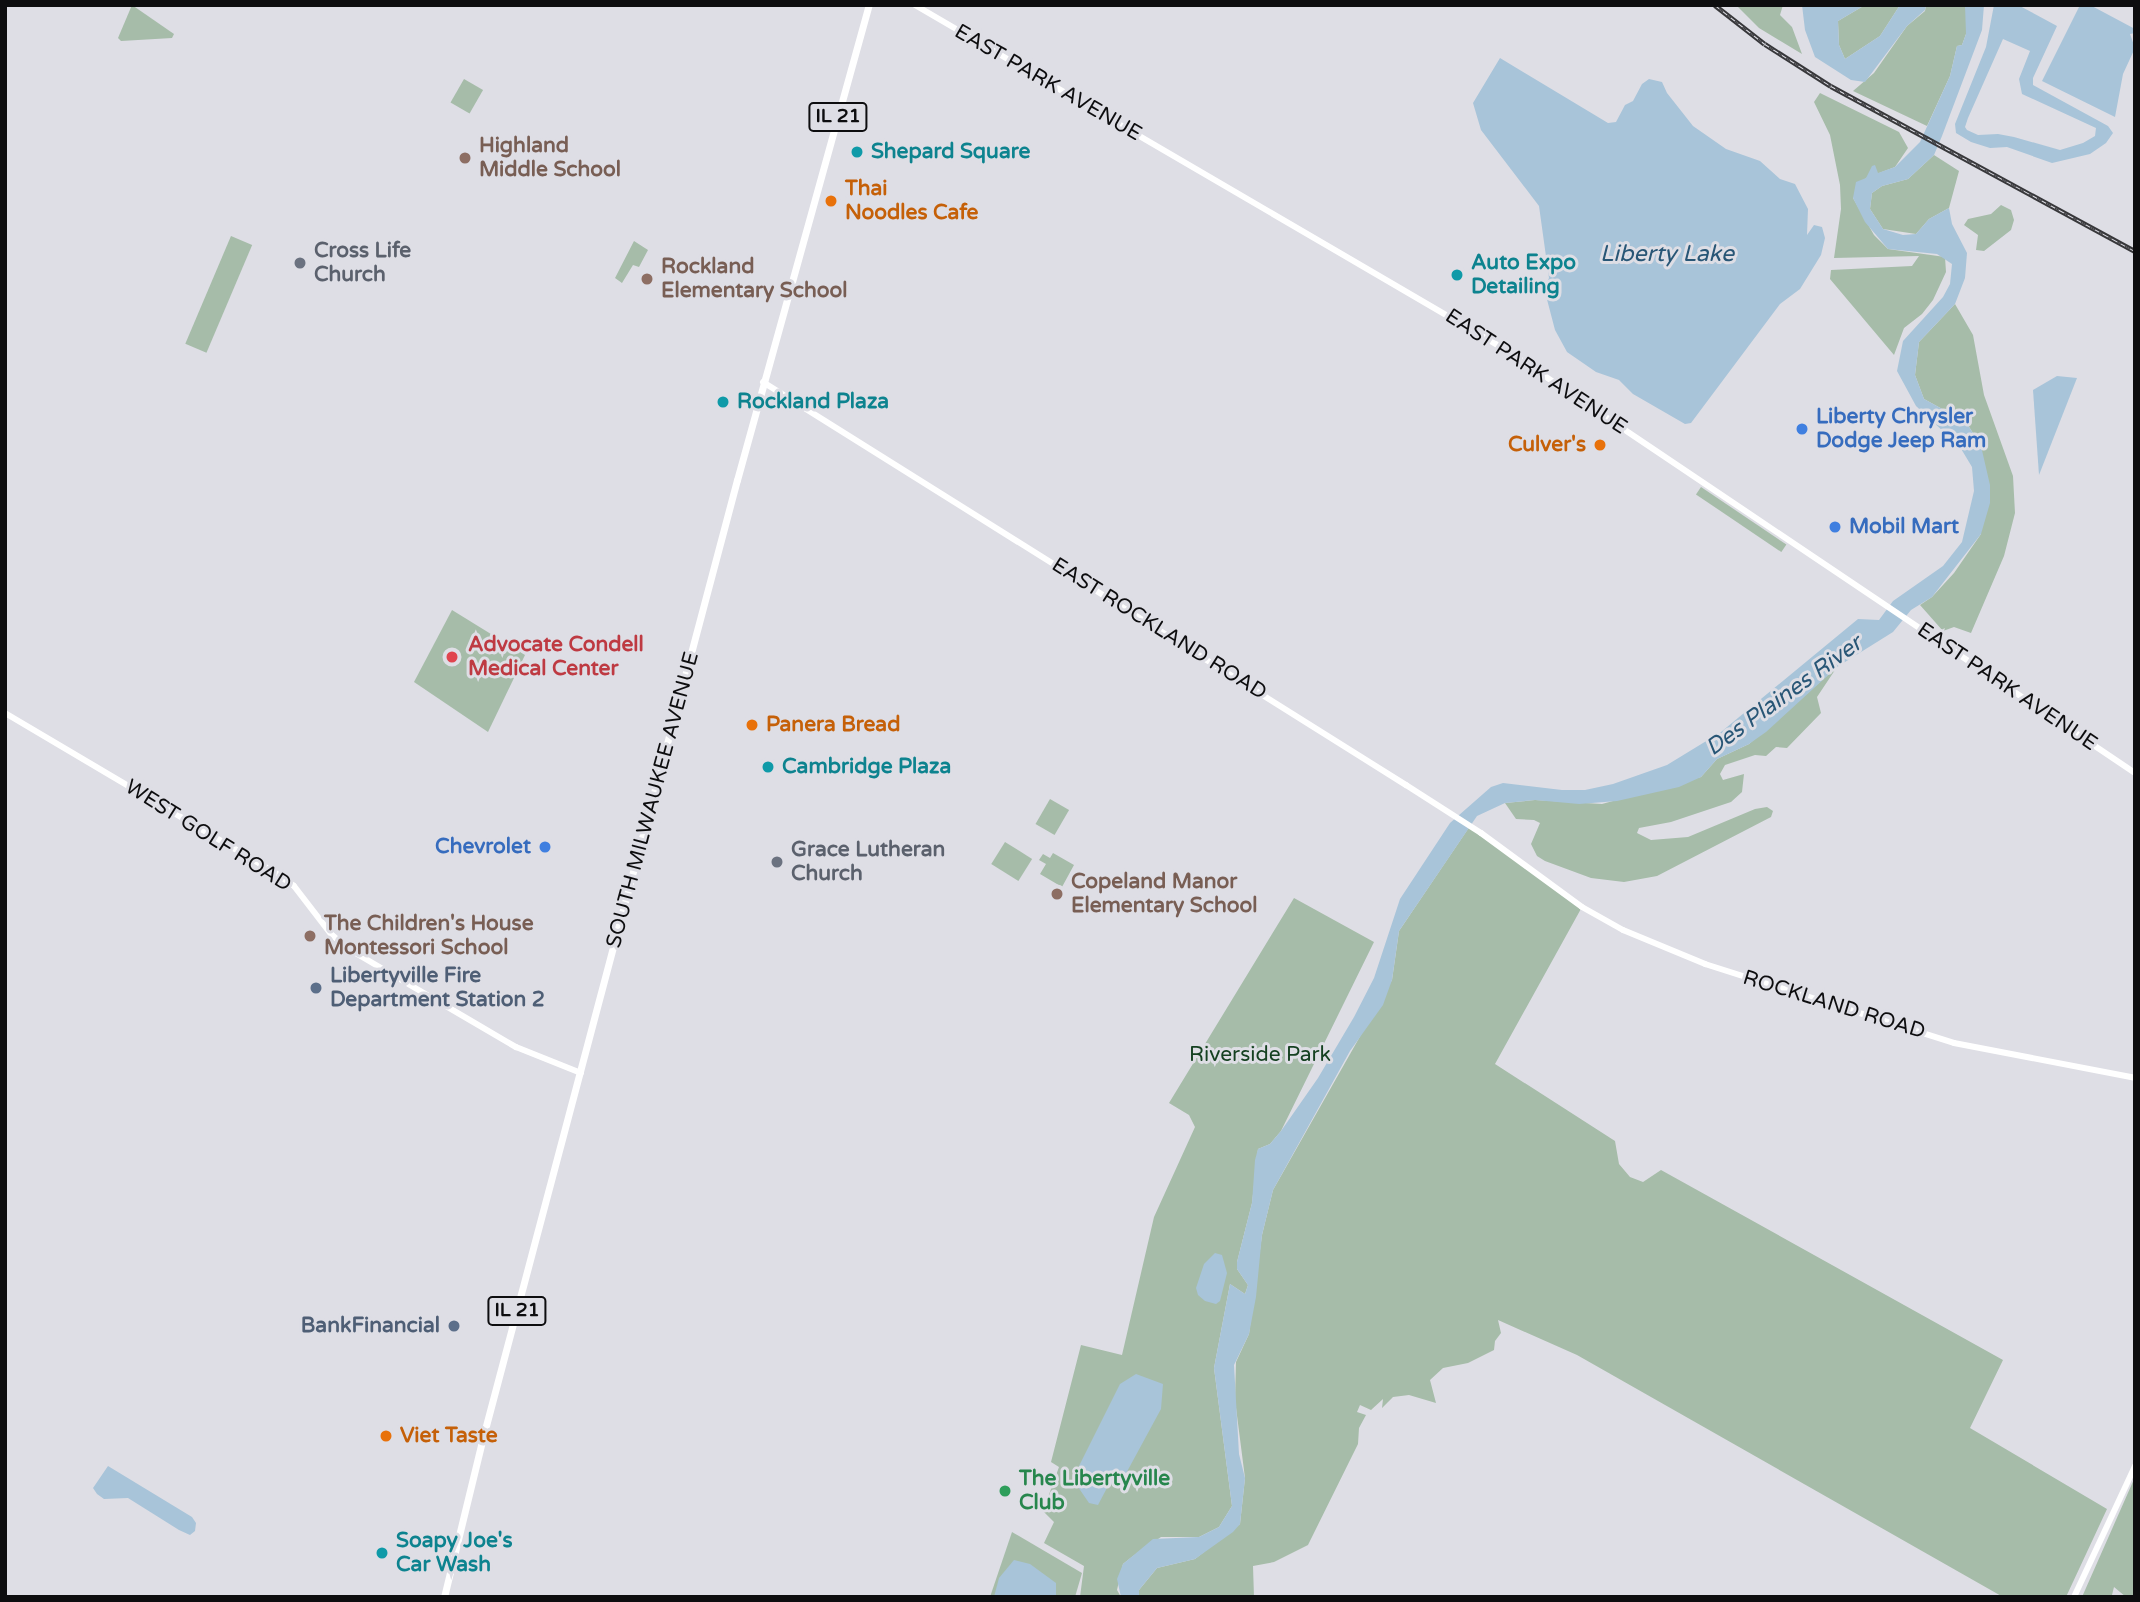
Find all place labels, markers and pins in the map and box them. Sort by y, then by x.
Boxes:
place label: Highland Middle School [479,133,621,183]
place label: Shepard Square [871,139,1030,165]
marker: Shepard Square [849,144,865,160]
marker: Highland Middle School [457,150,473,166]
place label: Thai Noodles Cafe [845,176,978,226]
marker: Thai Noodles Cafe [823,193,839,209]
place label: Cross Life Church [314,238,411,288]
place label: Auto Expo Detailing [1471,250,1576,300]
place label: Rockland Elementary School [661,254,848,304]
marker: Cross Life Church [292,255,308,271]
marker: Auto Expo Detailing [1449,267,1465,283]
marker: Rockland Elementary School [639,271,655,287]
place label: Rockland Plaza [737,389,889,415]
marker: Rockland Plaza [715,394,731,410]
place label: Liberty Chrysler Dodge Jeep Ram [1816,404,1986,454]
marker: Liberty Chrysler Dodge Jeep Ram [1794,421,1810,437]
place label: Culver's [1508,432,1586,458]
marker: Culver's [1592,437,1608,453]
place label: Mobil Mart [1849,514,1959,540]
marker: Mobil Mart [1827,519,1843,535]
place label: Advocate Condell Medical Center [468,632,644,682]
marker: Advocate Condell Medical Center [442,647,462,667]
place label: Panera Bread [766,712,900,738]
marker: Panera Bread [744,717,760,733]
place label: Cambridge Plaza [782,754,951,780]
marker: Cambridge Plaza [760,759,776,775]
place label: Chevrolet [435,834,531,860]
place label: Grace Lutheran Church [791,837,945,887]
marker: Chevrolet [537,839,553,855]
marker: Grace Lutheran Church [769,854,785,870]
place label: Copeland Manor Elementary School [1071,869,1258,919]
marker: Copeland Manor Elementary School [1049,886,1065,902]
place label: The Children's House Montessori School [324,911,534,961]
marker: The Children's House Montessori School [302,928,318,944]
place label: Libertyville Fire Department Station 2 [330,963,545,1013]
marker: Libertyville Fire Department Station 2 [308,980,324,996]
place label: BankFinancial [301,1313,440,1339]
marker: BankFinancial [446,1318,462,1334]
place label: Viet Taste [400,1423,498,1449]
marker: Viet Taste [378,1428,394,1444]
place label: The Libertyville Club [1019,1466,1170,1516]
marker: The Libertyville Club [997,1483,1013,1499]
place label: Soapy Joe's Car Wash [396,1528,513,1578]
marker: Soapy Joe's Car Wash [374,1545,390,1561]

